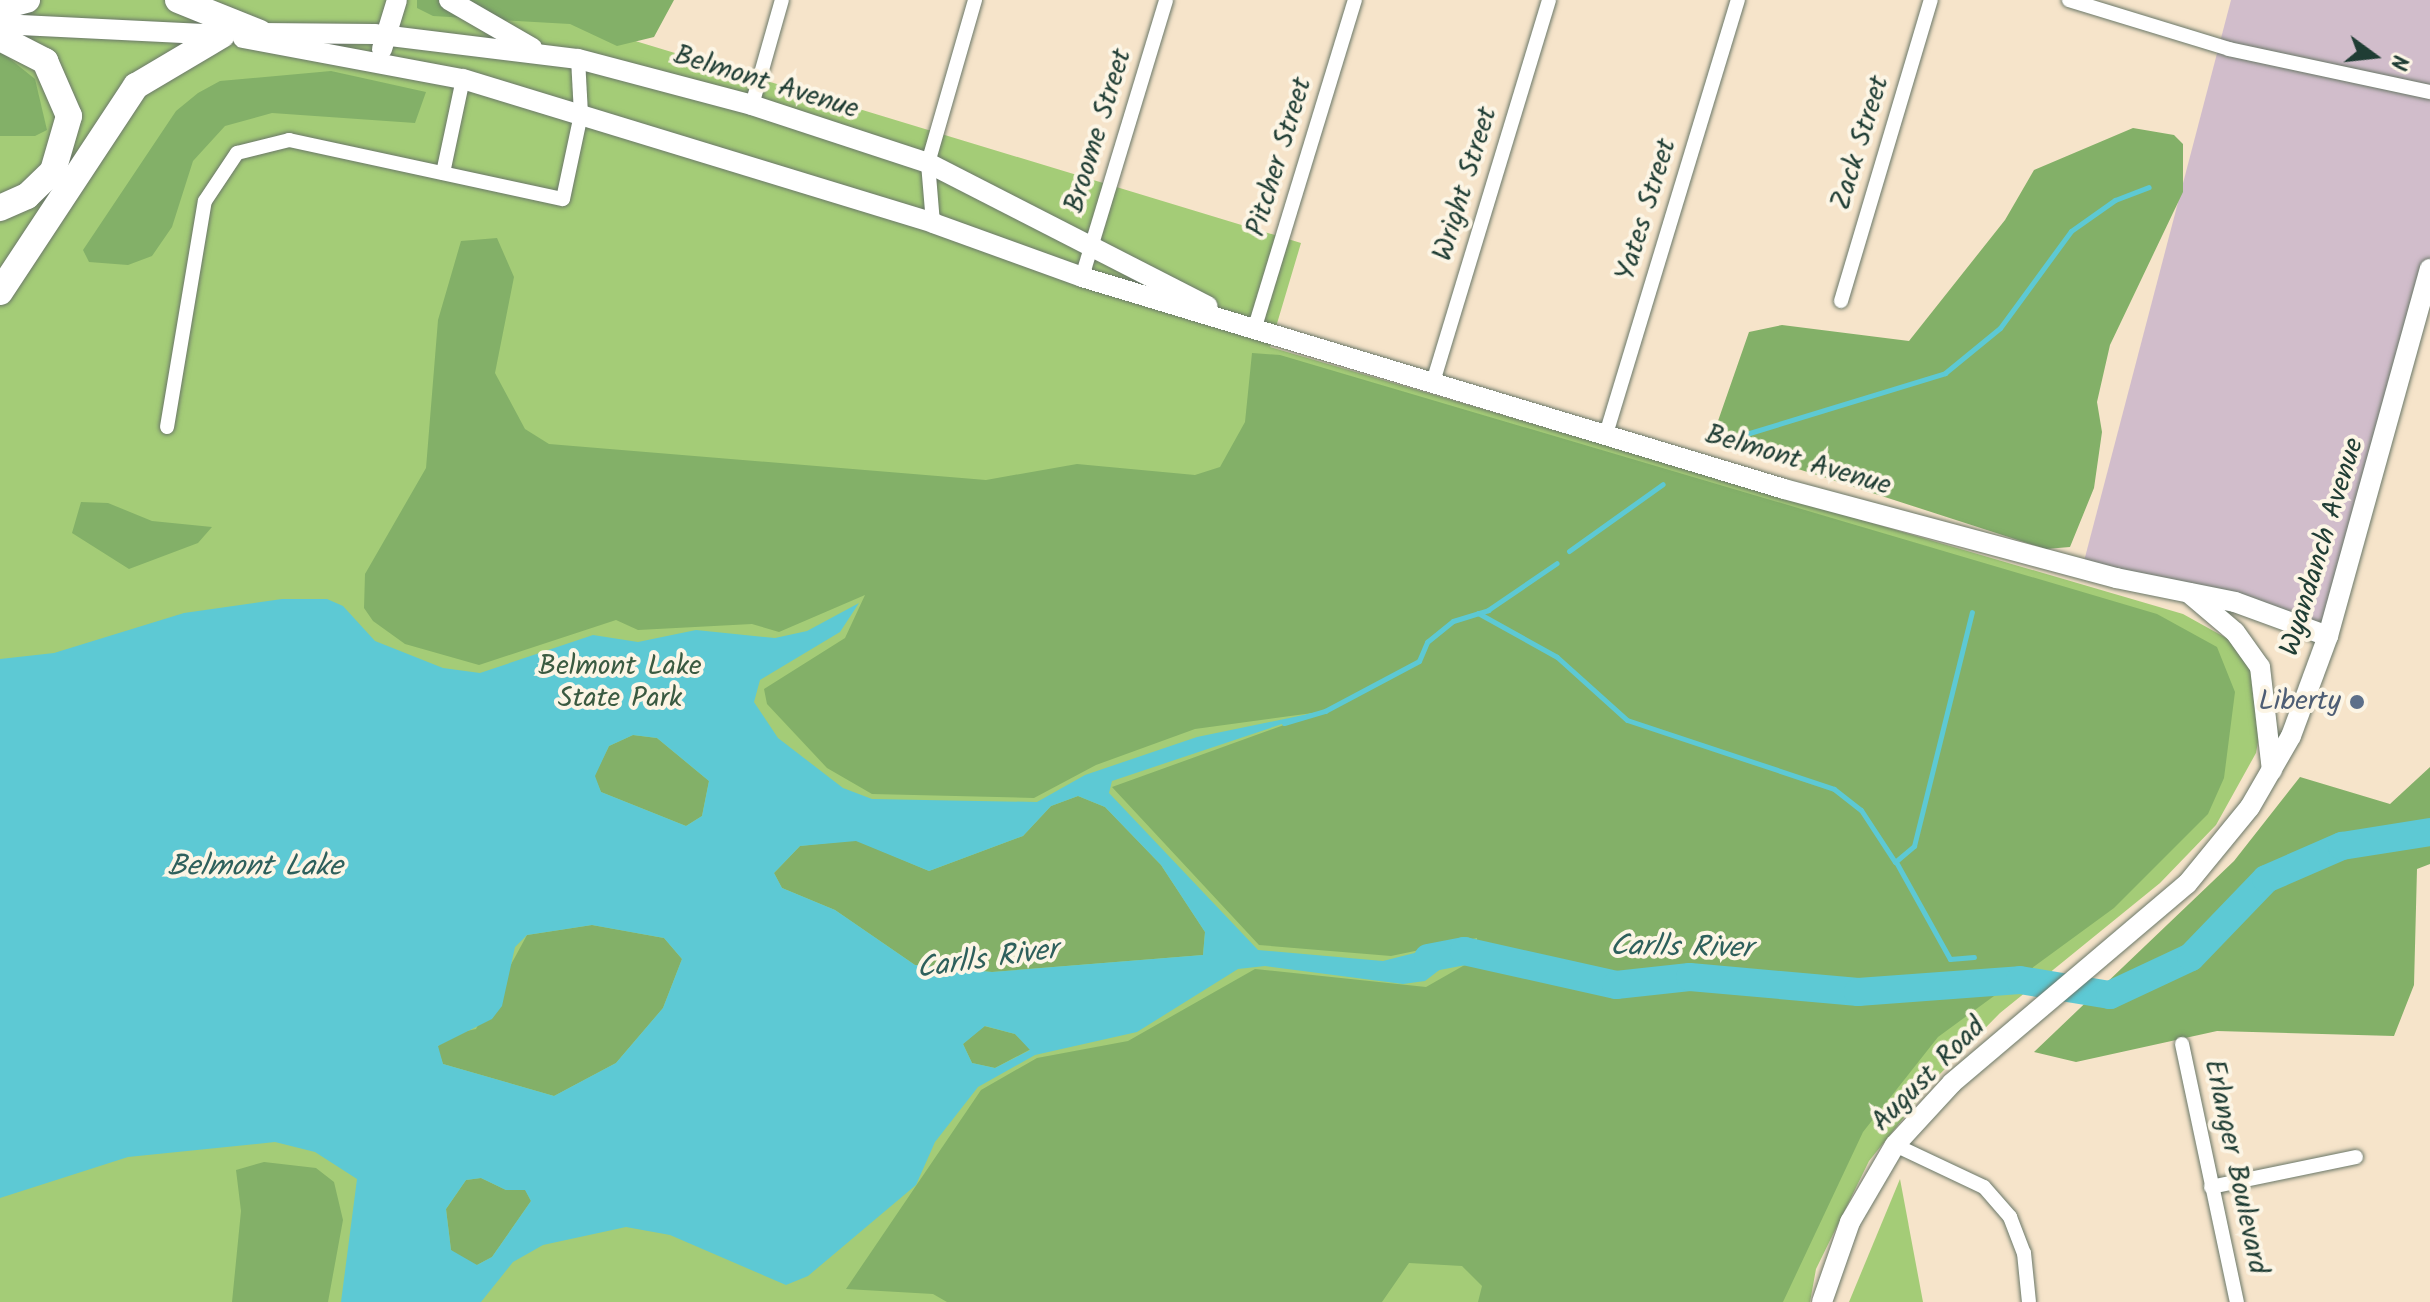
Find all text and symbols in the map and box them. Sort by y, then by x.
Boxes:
north arrow [2334,16,2414,96]
street label: Belmont Avenue [669,39,863,127]
street label: Broome Street [1058,45,1140,217]
text: N [2379,51,2416,74]
street label: Zack Street [1825,72,1897,214]
street label: Pitcher Street [1240,74,1320,240]
street label: Wright Street [1427,103,1505,265]
street label: Yates Street [1609,135,1685,285]
street label: Belmont Avenue [1701,418,1895,504]
street label: Wyandanch Avenue [2274,434,2372,660]
park label: Belmont Lake State Park [538,650,702,716]
place label: Liberty [2259,685,2341,719]
marker: Liberty [2348,693,2366,711]
water label: Belmont Lake [167,849,343,885]
water label: Carlls River [1610,929,1752,967]
water label: Carlls River [914,932,1060,988]
street label: August Road [1865,1011,1993,1139]
street label: Erlanger Boulevard [2196,1057,2274,1277]

